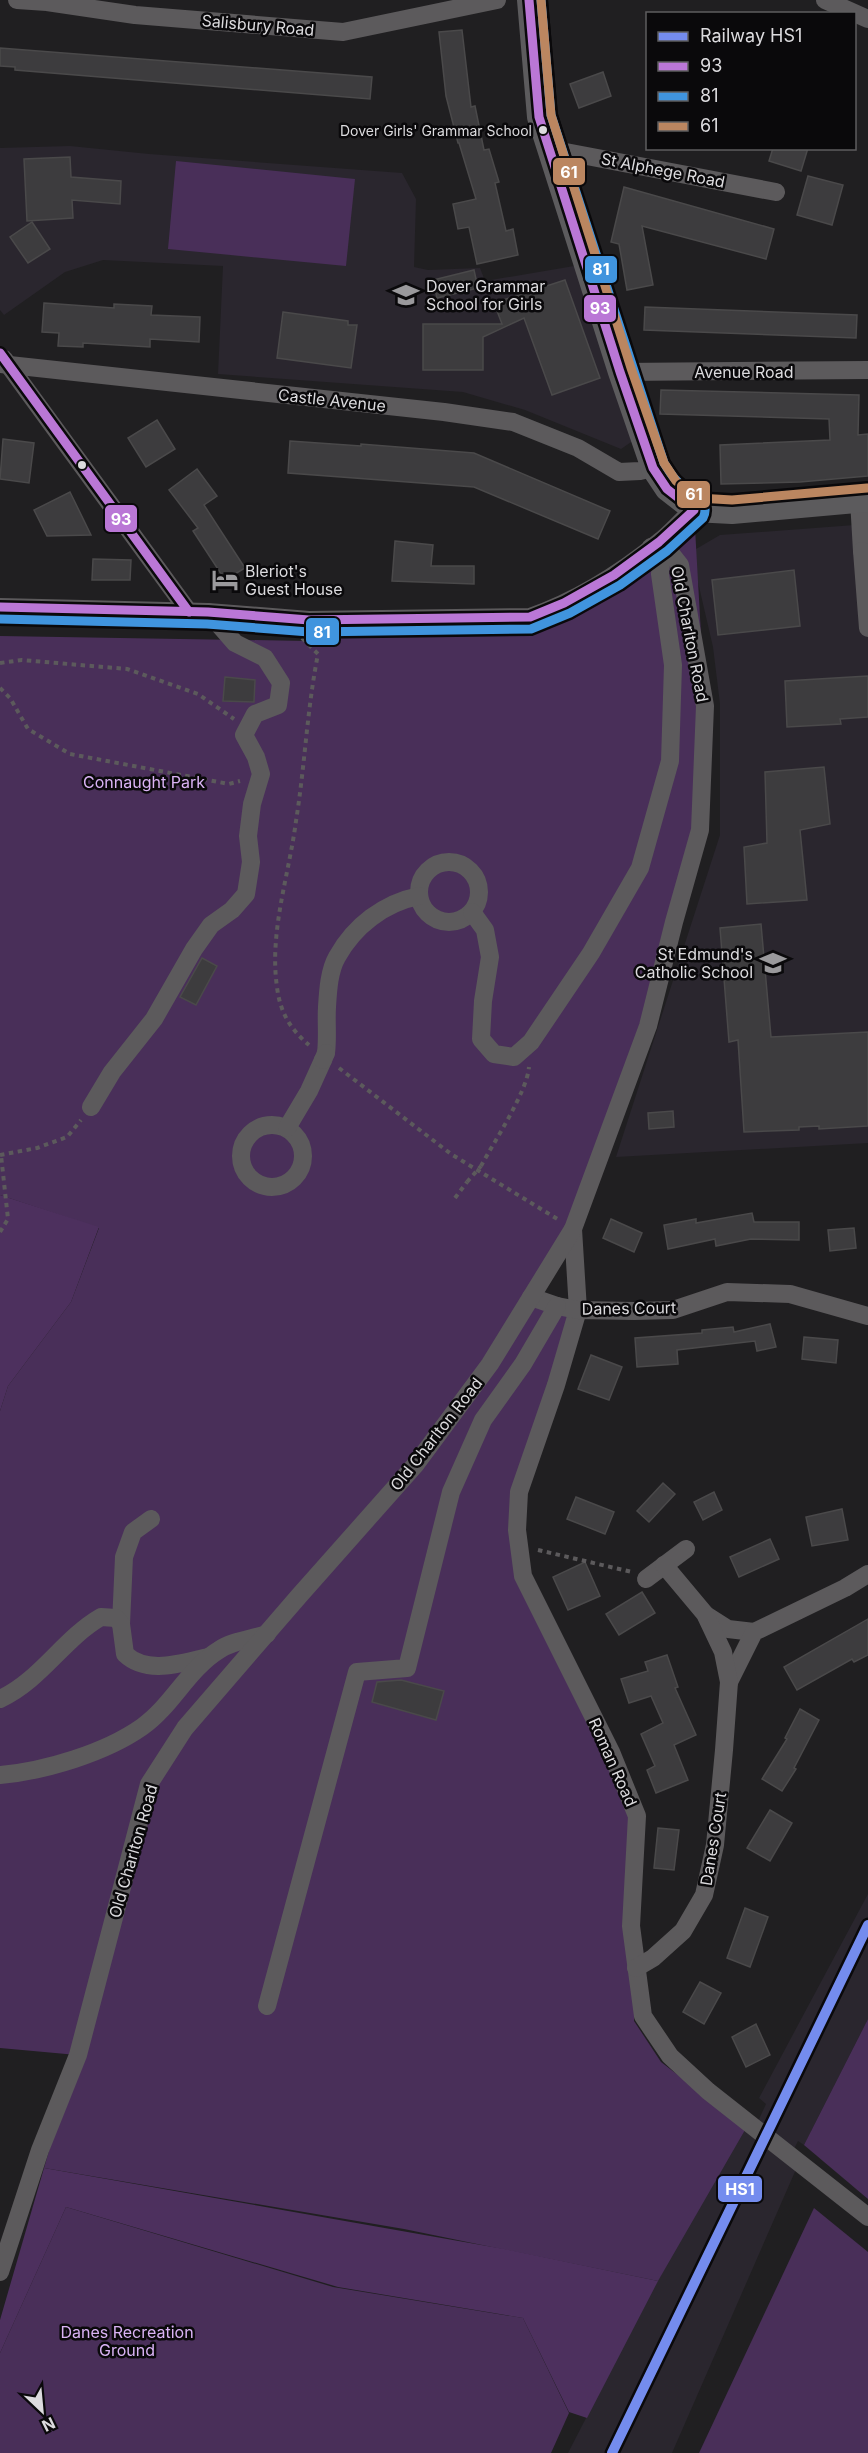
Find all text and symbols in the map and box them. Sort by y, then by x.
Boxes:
street label: Salisbury Road [201,10,315,40]
legend [646,12,856,150]
text: Railway HS1 [700,25,802,46]
text: 93 [700,55,722,76]
text: 81 [700,85,718,106]
text: 61 [700,115,718,136]
place label: Dover Girls' Grammar School [340,122,532,139]
marker: Dover Girls' Grammar School [537,124,549,136]
street label: St Alphege Road [599,148,727,192]
line badge: 61 [552,157,586,186]
text: 61 [560,162,578,182]
line badge: 81 [584,255,618,284]
text: 81 [592,259,610,279]
place label: Dover Grammar School for Girls [426,276,545,314]
school or university icon: Dover Grammar School for Girls [391,280,421,310]
line badge: 93 [583,294,617,323]
text: 93 [590,298,610,318]
street label: Avenue Road [694,362,794,382]
street label: Castle Avenue [277,384,387,416]
unlabelled marker [76,459,88,471]
line badge: 61 [676,480,711,509]
text: 61 [685,484,703,504]
line badge: 93 [104,504,138,533]
text: 93 [111,509,131,529]
place label: Bleriot's Guest House [245,561,343,599]
street label: Old Charlton Road [667,564,713,704]
hotel icon: Bleriot's Guest House [210,565,240,595]
line badge: 81 [305,617,340,646]
text: 81 [313,622,331,642]
park label: Connaught Park [83,772,205,792]
place label: St Edmund's Catholic School [635,944,753,982]
school or university icon: St Edmund's Catholic School [758,948,788,978]
street label: Danes Court [582,1297,676,1319]
street label: Old Charlton Road [386,1373,486,1495]
street label: Roman Road [585,1714,641,1810]
street label: Old Charlton Road [104,1782,162,1920]
street label: Danes Court [696,1791,730,1887]
line badge: HS1 [717,2175,763,2203]
text: HS1 [725,2179,755,2199]
park label: Danes Recreation Ground [60,2322,194,2360]
north arrow [12,2381,72,2441]
text: N [39,2413,58,2436]

